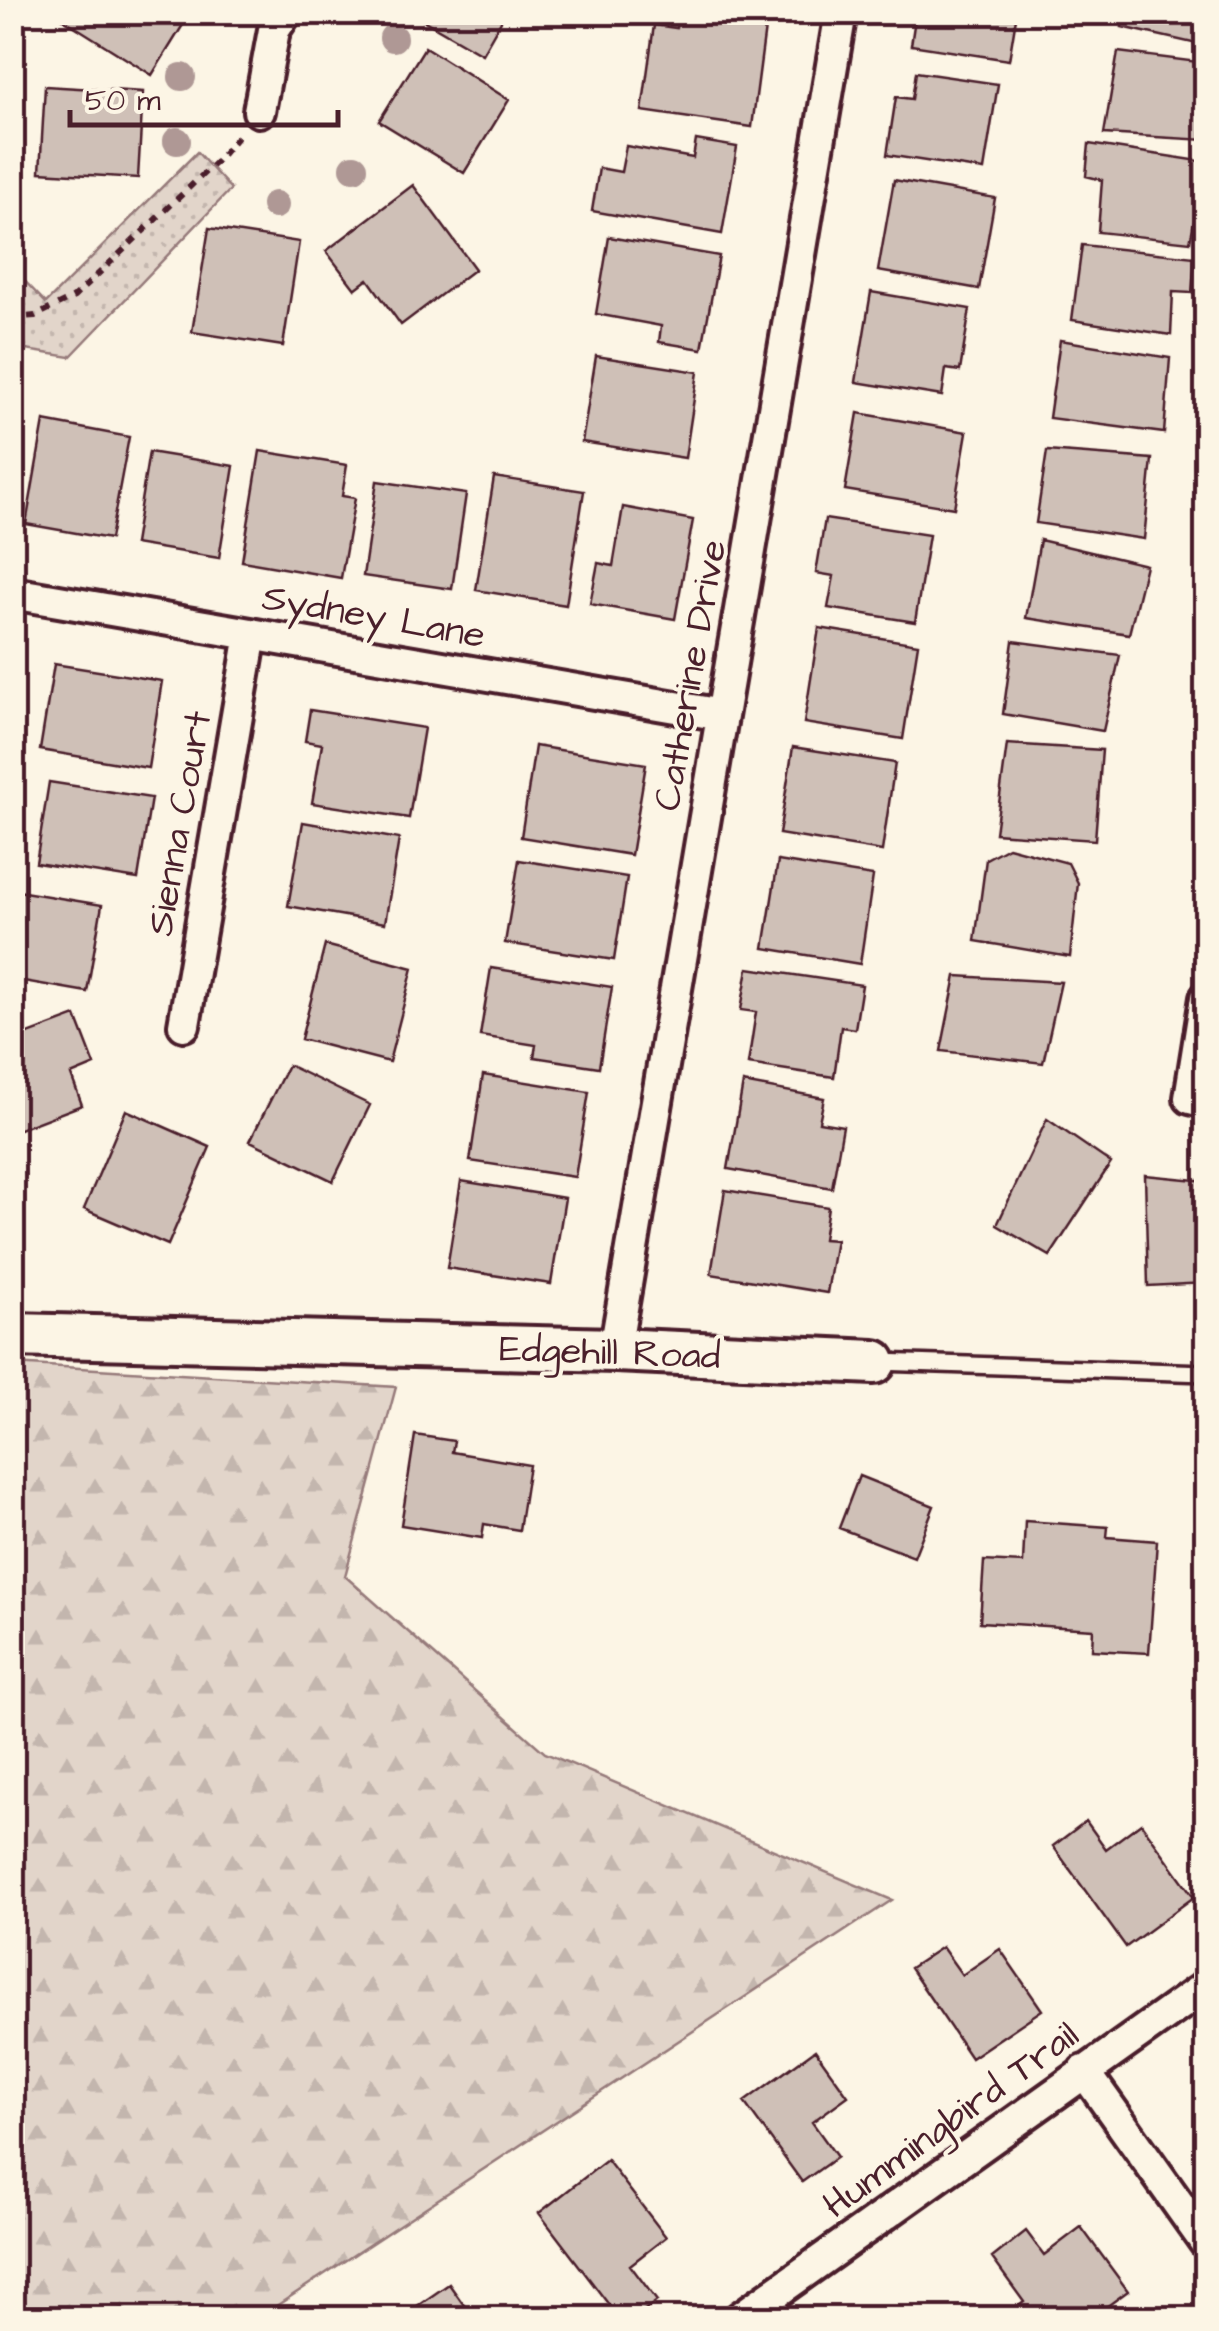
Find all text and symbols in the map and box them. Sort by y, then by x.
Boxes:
scale bar [70,65,338,127]
text: 50 m [85,80,161,122]
street label: Catherine Drive [642,536,740,815]
street label: Sydney Lane [258,572,489,663]
street label: Sienna Court [135,707,225,940]
street label: Edgehill Road [499,1323,721,1383]
street label: Hummingbird Trail [813,2010,1090,2231]

